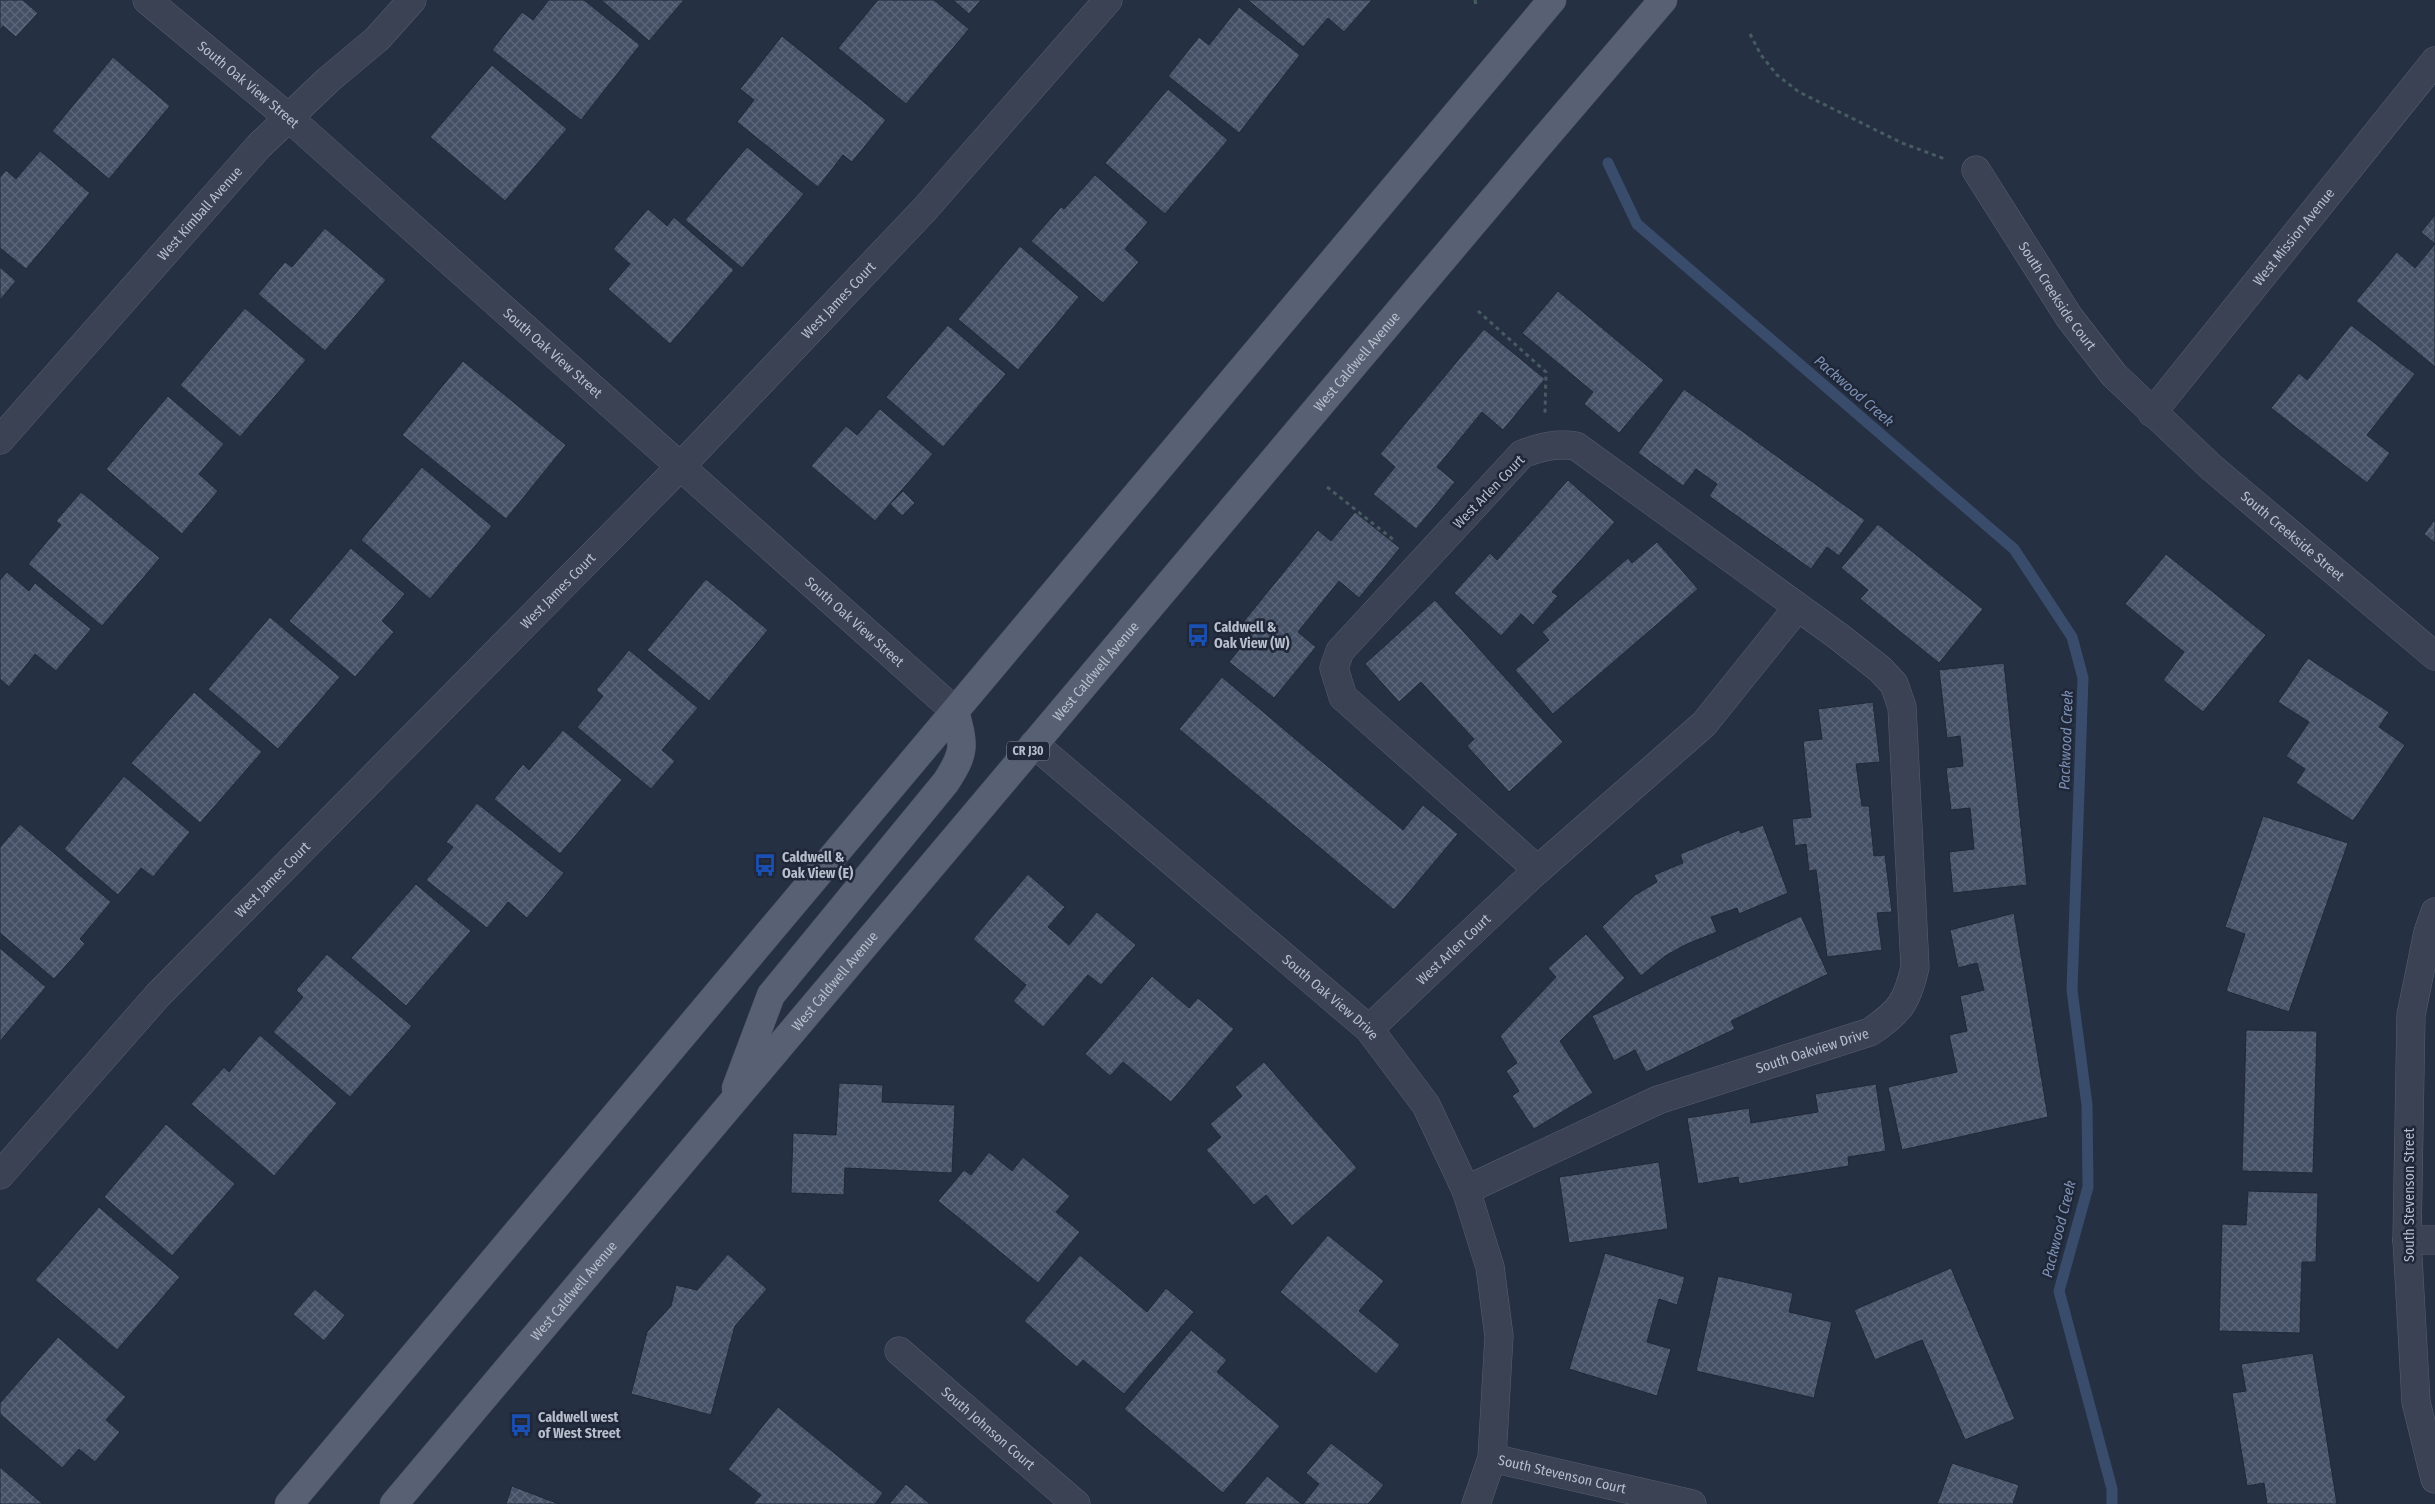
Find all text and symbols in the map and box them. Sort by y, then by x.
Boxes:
street label: South Oak View Street [194,37,303,132]
street label: West Kimball Avenue [154,163,246,264]
street label: West Mission Avenue [2249,185,2338,289]
street label: South Creekside Court [2015,239,2100,354]
street label: West James Court [798,258,879,342]
street label: South Oak View Street [500,304,606,402]
street label: West Caldwell Avenue [1310,308,1403,415]
water label: Packwood Creek [1811,352,1898,431]
street label: West Arlen Court [1450,451,1529,532]
street label: South Creekside Street [2237,487,2348,585]
street label: West James Court [517,549,599,632]
street label: South Oak View Street [802,573,908,670]
street label: West Caldwell Avenue [1049,618,1142,724]
place label: Caldwell & Oak View (W) [1214,619,1290,652]
bus stop icon: Caldwell & Oak View (W) [1185,622,1211,648]
water label: Packwood Creek [2055,689,2077,790]
road number: CR J30 [1007,741,1049,760]
street label: West James Court [231,838,314,921]
place label: Caldwell & Oak View (E) [782,849,853,882]
bus stop icon: Caldwell & Oak View (E) [752,852,778,878]
street label: West Arlen Court [1413,910,1494,988]
street label: West Caldwell Avenue [788,928,882,1034]
street label: South Oak View Drive [1279,951,1383,1043]
street label: South Oakview Drive [1754,1024,1871,1077]
street label: South Stevenson Street [2401,1128,2418,1262]
water label: Packwood Creek [2038,1178,2080,1279]
street label: West Caldwell Avenue [527,1237,621,1344]
street label: South Johnson Court [938,1383,1039,1473]
place label: Caldwell west of West Street [538,1409,622,1442]
bus stop icon: Caldwell west of West Street [508,1412,534,1438]
street label: South Stevenson Court [1497,1451,1628,1497]

